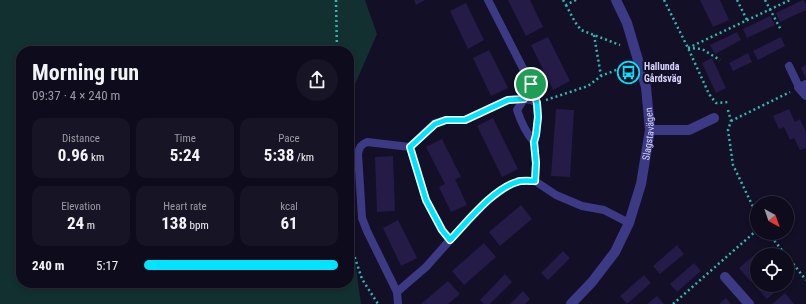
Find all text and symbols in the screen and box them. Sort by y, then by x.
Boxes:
button: share [296,59,338,101]
bus stop icon: Hallunda Gårdsväg [615,59,641,85]
text: Morning run [32,60,139,85]
place label: Hallunda Gårdsväg [644,61,681,84]
pin [514,67,548,101]
icon: arrive [520,73,542,95]
text: 09:37 · 4 × 240 m [32,88,120,103]
street label: Slagstavägen [640,107,656,161]
text: Distance [62,132,100,145]
text: Time [174,132,196,145]
text: Pace [278,132,300,145]
text: 0.96 [58,145,88,165]
text: 5:24 [170,145,200,165]
text: 5:38 [264,145,294,165]
text: km [88,151,104,164]
text: /km [294,151,314,164]
north arrow [750,196,794,240]
map controls [750,196,794,292]
text: Elevation [61,200,101,213]
text: Heart rate [163,200,207,213]
text: kcal [280,200,298,213]
text: 24 [67,213,84,233]
text: 138 [161,213,187,233]
text: 61 [280,213,298,233]
text: m [84,219,95,232]
text: bpm [187,219,209,232]
button: locate [750,248,794,292]
text: 240 m [32,258,64,273]
text: 5:17 [96,258,118,273]

